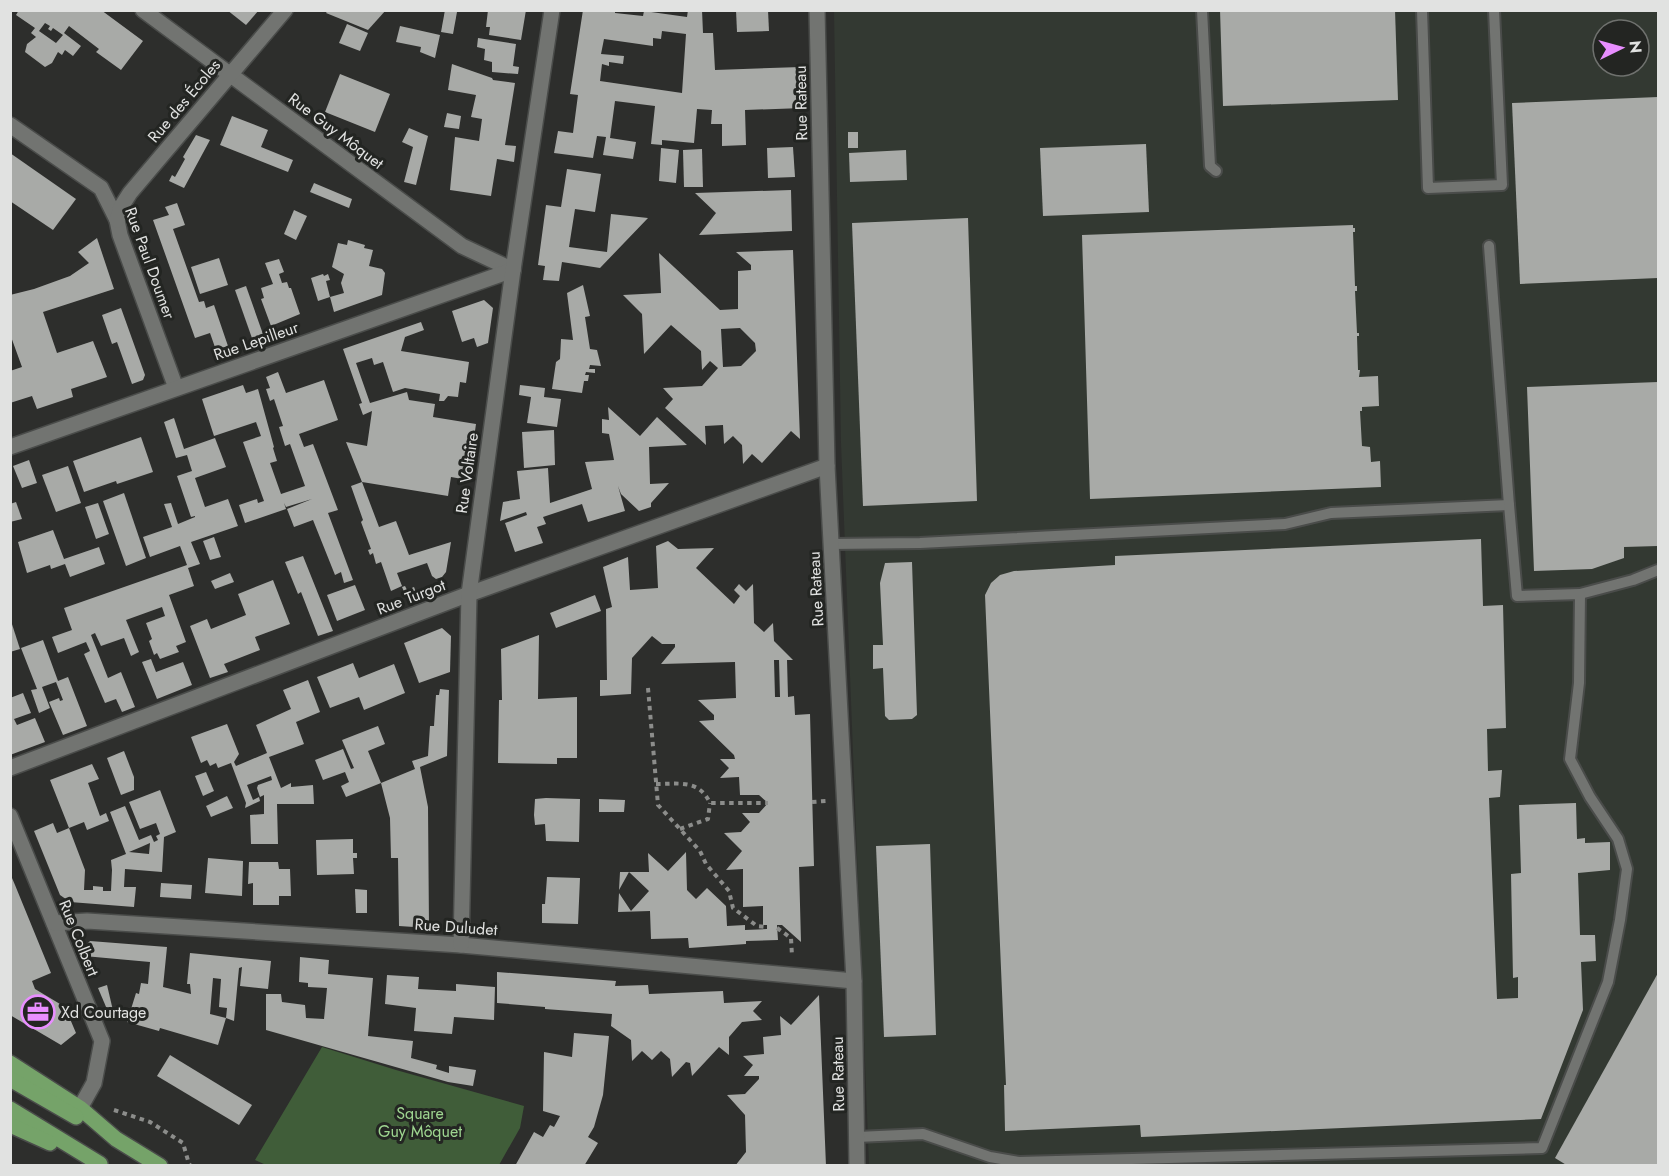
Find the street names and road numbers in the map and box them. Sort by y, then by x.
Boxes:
street label: Rue des Écoles [142,54,226,148]
street label: Rue Rateau [789,65,813,141]
street label: Rue Guy Môquet [283,87,389,175]
street label: Rue Paul Doumer [119,204,181,323]
street label: Rue Lepilleur [210,316,302,366]
street label: Rue Voltaire [450,431,484,515]
street label: Rue Rateau [803,551,829,627]
street label: Rue Turgot [373,573,449,621]
street label: Rue Colbert [53,896,105,980]
street label: Rue Duludet [414,913,498,941]
street label: Rue Rateau [826,1036,850,1112]

